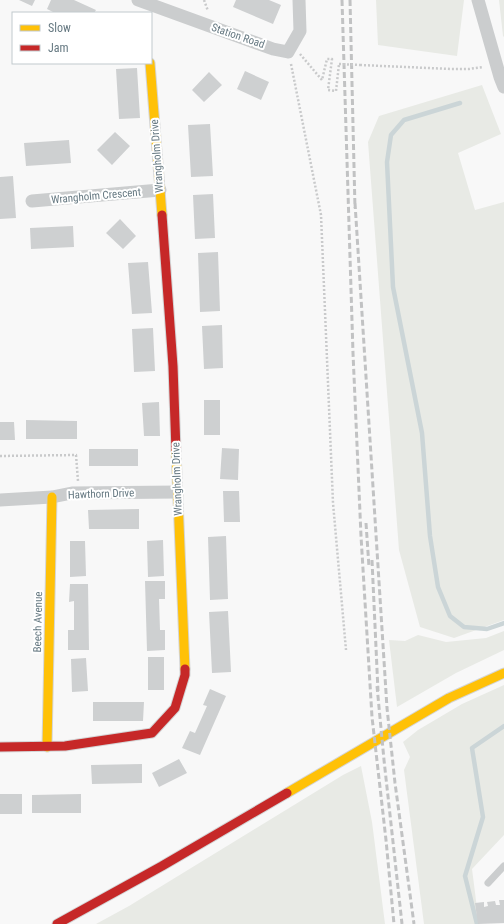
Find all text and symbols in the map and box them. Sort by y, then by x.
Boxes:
legend [12,12,152,64]
text: Slow [48,21,71,35]
street label: Station Road [210,21,266,51]
text: Jam [48,41,69,55]
street label: Wrangholm Drive [148,119,166,193]
street label: Wrangholm Crescent [51,186,141,206]
street label: Wrangholm Drive [169,442,185,516]
street label: Hawthorn Drive [68,486,134,502]
street label: Beech Avenue [31,591,45,653]

